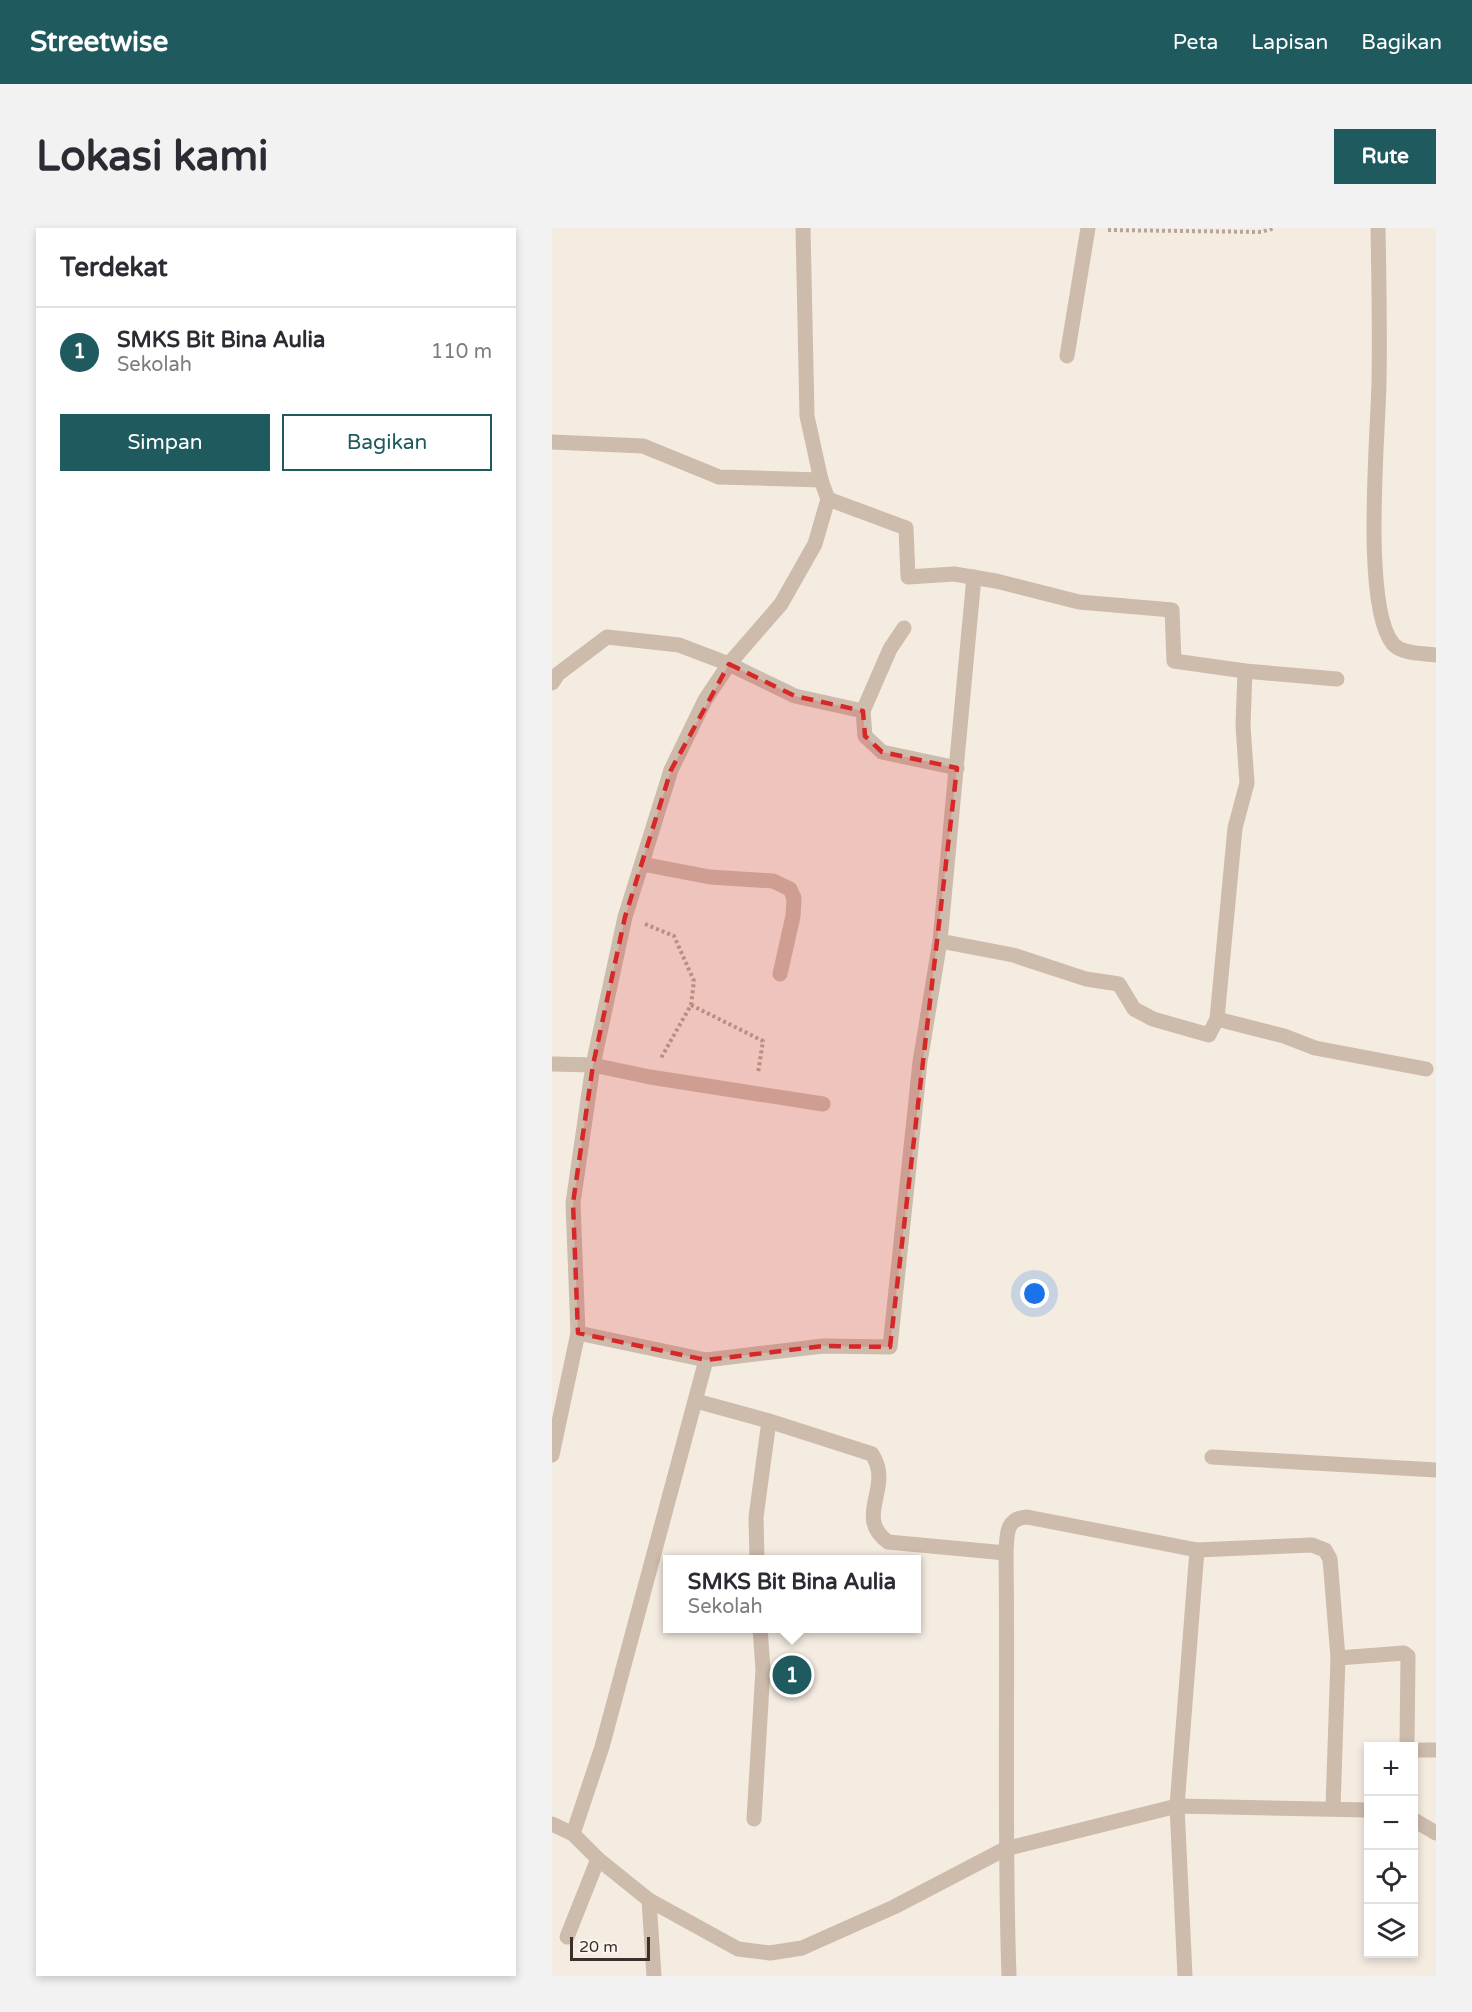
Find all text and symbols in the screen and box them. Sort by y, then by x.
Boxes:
text: Streetwise [30,25,168,59]
text: Peta [1173,30,1218,55]
text: Lapisan [1251,30,1328,55]
text: Bagikan [1361,30,1442,55]
button: Rute [1334,129,1436,184]
text: Lokasi kami [36,131,268,182]
text: Terdekat [60,252,168,283]
text: SMKS Bit Bina Aulia [117,327,325,353]
text: 1 [73,340,86,364]
text: 110 m [431,340,492,364]
text: Sekolah [117,353,192,377]
button: Simpan [60,414,270,471]
button: Bagikan [282,414,492,471]
your location [1020,1279,1049,1308]
popup [663,1555,921,1633]
text: SMKS Bit Bina Aulia [688,1569,896,1595]
text: Sekolah [688,1595,763,1619]
pin: 1 [772,1652,812,1698]
map controls [1364,1742,1418,1958]
button: + [1364,1742,1418,1796]
button: − [1364,1796,1418,1850]
button: locate [1364,1850,1418,1904]
button: layers [1364,1904,1418,1958]
scale bar [570,1934,650,1962]
text: 20 m [579,1937,618,1957]

